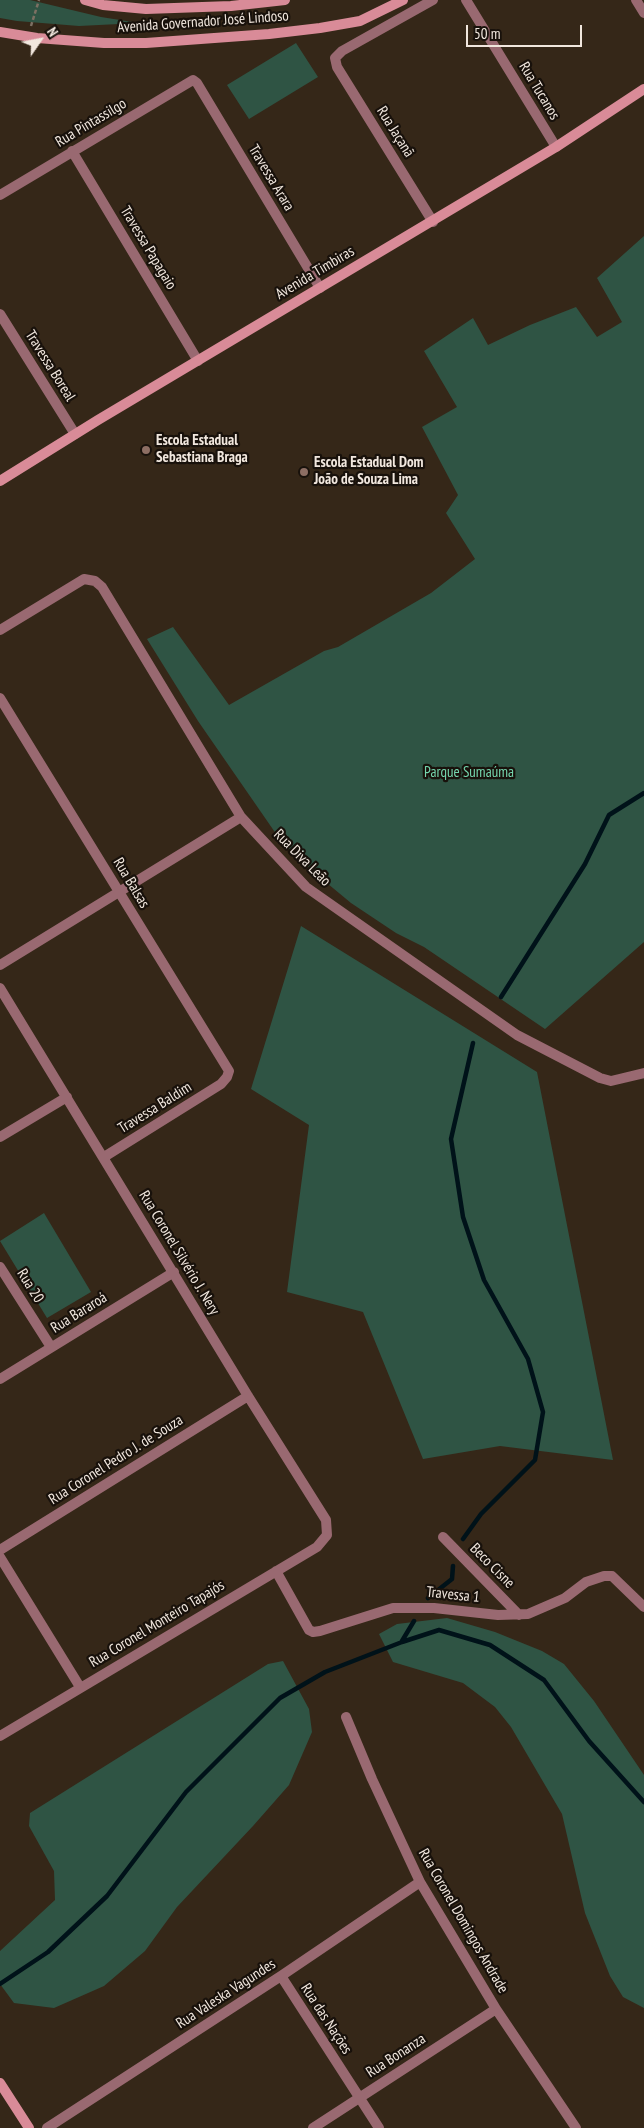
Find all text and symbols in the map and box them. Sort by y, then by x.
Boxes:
street label: Avenida Governador José Lindoso [117,7,289,37]
north arrow [15,15,65,65]
scale bar [469,15,585,47]
text: N [43,24,62,40]
text: 50 m [474,24,500,43]
street label: Rua Tucanos [515,59,563,123]
street label: Rua Pintassilgo [52,95,130,151]
street label: Rua Jaçanã [372,103,418,161]
street label: Travessa Arara [244,142,298,214]
street label: Travessa Papagaio [116,203,180,293]
street label: Avenida Timbiras [272,242,358,304]
street label: Travessa Boreal [21,327,79,405]
place label: Escola Estadual Sebastiana Braga [156,432,248,467]
marker: Escola Estadual Sebastiana Braga [140,444,152,456]
place label: Escola Estadual Dom João de Souza Lima [314,454,424,489]
marker: Escola Estadual Dom João de Souza Lima [298,466,310,478]
park label: Parque Sumaúma [424,764,514,782]
street label: Rua Diva Leão [270,826,334,890]
street label: Rua Balsas [109,855,153,911]
street label: Travessa Baldim [115,1078,195,1138]
street label: Rua Coronel Silvério J. Nery [135,1188,223,1318]
street label: Rua 20 [13,1266,47,1306]
street label: Rua Bararoá [48,1289,110,1337]
street label: Rua Coronel Pedro J. de Souza [46,1411,186,1509]
street label: Beco Cisne [466,1540,518,1592]
street label: Rua Coronel Monteiro Tapajós [86,1577,228,1671]
street label: Travessa 1 [425,1583,481,1607]
street label: Rua Coronel Domingos Andrade [414,1845,512,1997]
street label: Rua Valeska Vagundes [173,1955,279,2033]
street label: Rua das Nações [297,1980,355,2058]
street label: Rua Bonanza [363,2030,429,2082]

